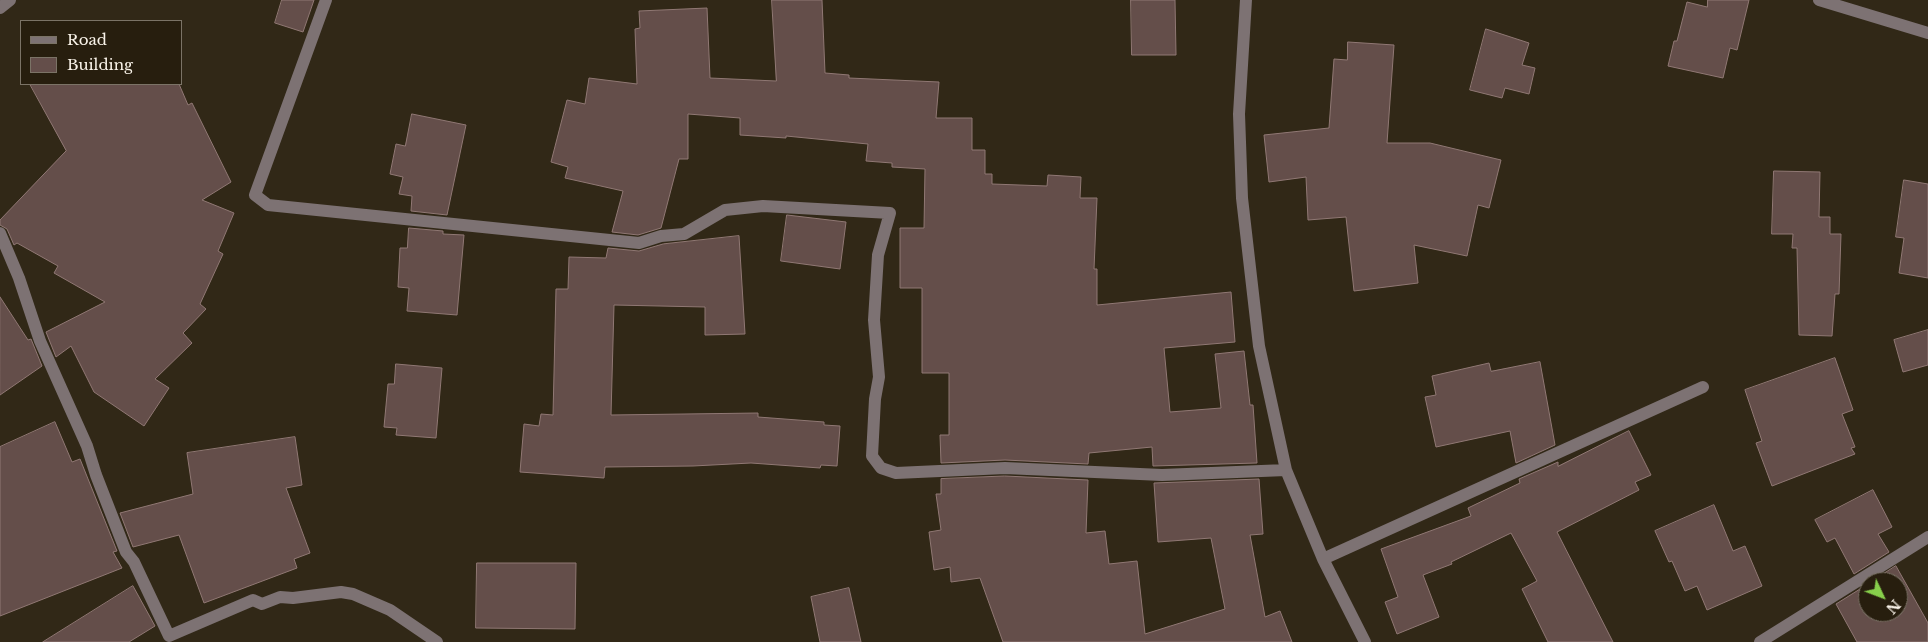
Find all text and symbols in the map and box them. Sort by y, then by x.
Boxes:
legend [20,20,182,85]
text: Road [67,30,107,49]
text: Building [67,55,133,74]
north arrow [1858,572,1908,622]
text: N [1882,596,1904,617]

